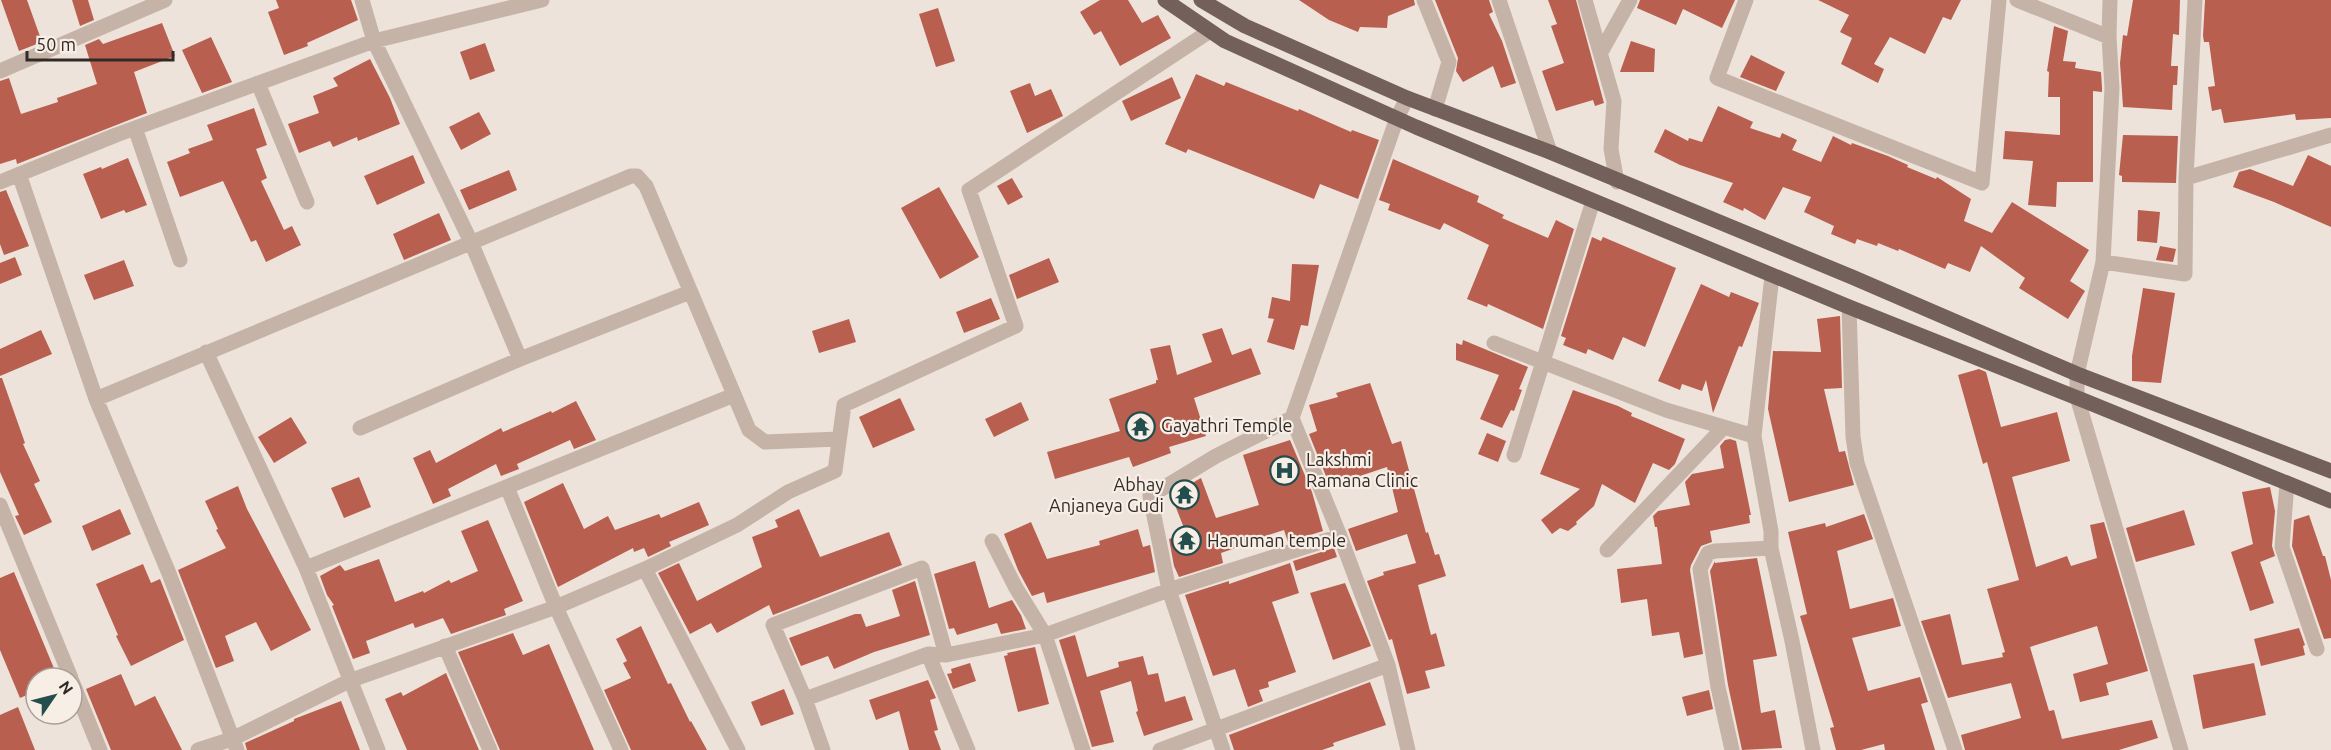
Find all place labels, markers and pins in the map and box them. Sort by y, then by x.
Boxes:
temple icon: Gayathri Temple [1124,410,1156,442]
place label: Gayathri Temple [1161,415,1293,435]
place label: Lakshmi Ramana Clinic [1306,449,1418,490]
hospital icon: Lakshmi Ramana Clinic [1269,454,1301,486]
place label: Abhay Anjaneya Gudi [1049,474,1164,515]
temple icon: Abhay Anjaneya Gudi [1169,479,1201,511]
temple icon: Hanuman temple [1170,525,1202,557]
place label: Hanuman temple [1207,530,1346,550]

